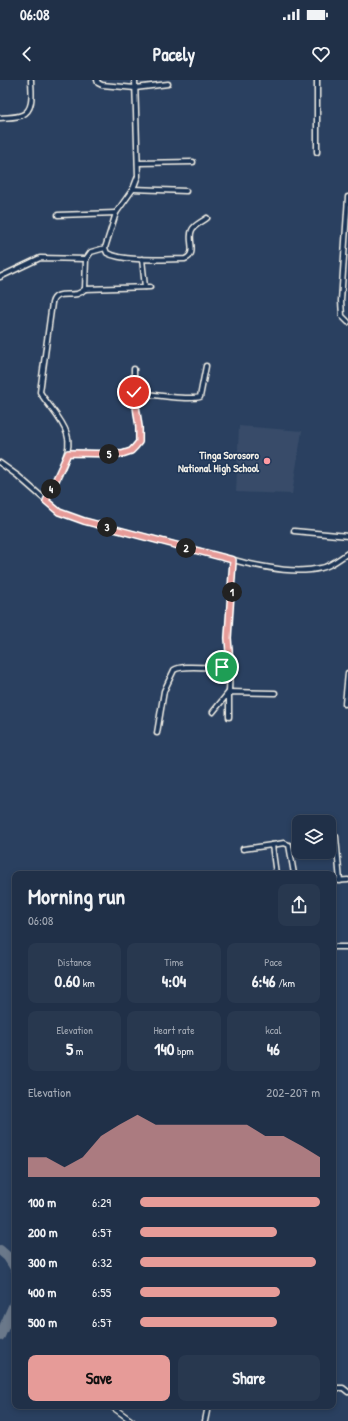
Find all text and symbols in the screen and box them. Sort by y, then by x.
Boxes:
text: 06:08 [20,4,49,25]
text: Pacely [153,42,195,67]
icon: back [16,43,38,65]
icon: heart [310,43,332,65]
pin [117,375,151,409]
icon: check [123,381,145,403]
pin: 5 [99,444,119,464]
text: 5 [107,447,111,461]
place label: Tinga Sorosoro National High School [178,448,260,476]
marker: Tinga Sorosoro National High School [262,456,272,466]
pin: 4 [41,479,61,499]
text: 4 [49,482,53,496]
pin: 3 [97,517,117,537]
text: 3 [105,520,109,534]
pin: 2 [176,538,196,558]
text: 2 [183,541,189,555]
pin: 1 [222,582,242,602]
text: 1 [230,585,234,599]
pin [205,650,239,684]
icon: arrive [211,656,233,678]
map controls [292,815,336,859]
button: layers [292,815,336,859]
text: Morning run [28,881,125,911]
button: share [278,884,320,926]
text: 06:08 [28,911,53,929]
text: Distance [58,955,91,969]
text: Time [164,955,184,969]
text: Pace [264,955,282,969]
text: 0.60 [55,969,80,992]
text: 4:04 [162,969,186,992]
text: 6:46 [252,969,276,992]
text: km [80,976,95,990]
text: /km [276,976,295,990]
text: Elevation [56,1023,93,1037]
text: Heart rate [153,1023,195,1037]
text: kcal [265,1023,281,1037]
text: 5 [66,1037,73,1060]
text: 140 [154,1037,174,1060]
text: 46 [267,1037,280,1060]
text: m [73,1044,83,1058]
text: bpm [174,1044,194,1058]
text: Elevation [28,1083,71,1101]
text: 202–207 m [266,1083,320,1101]
text: 100 m [28,1193,56,1211]
text: 6:29 [92,1193,111,1211]
text: 200 m [28,1223,58,1241]
text: 6:57 [92,1223,112,1241]
text: 300 m [28,1253,57,1271]
text: 6:32 [92,1253,112,1271]
text: 400 m [28,1283,56,1301]
text: 6:55 [92,1283,111,1301]
text: 500 m [28,1313,57,1331]
text: 6:57 [92,1313,112,1331]
button: Save [28,1355,170,1401]
button: Share [178,1355,320,1401]

